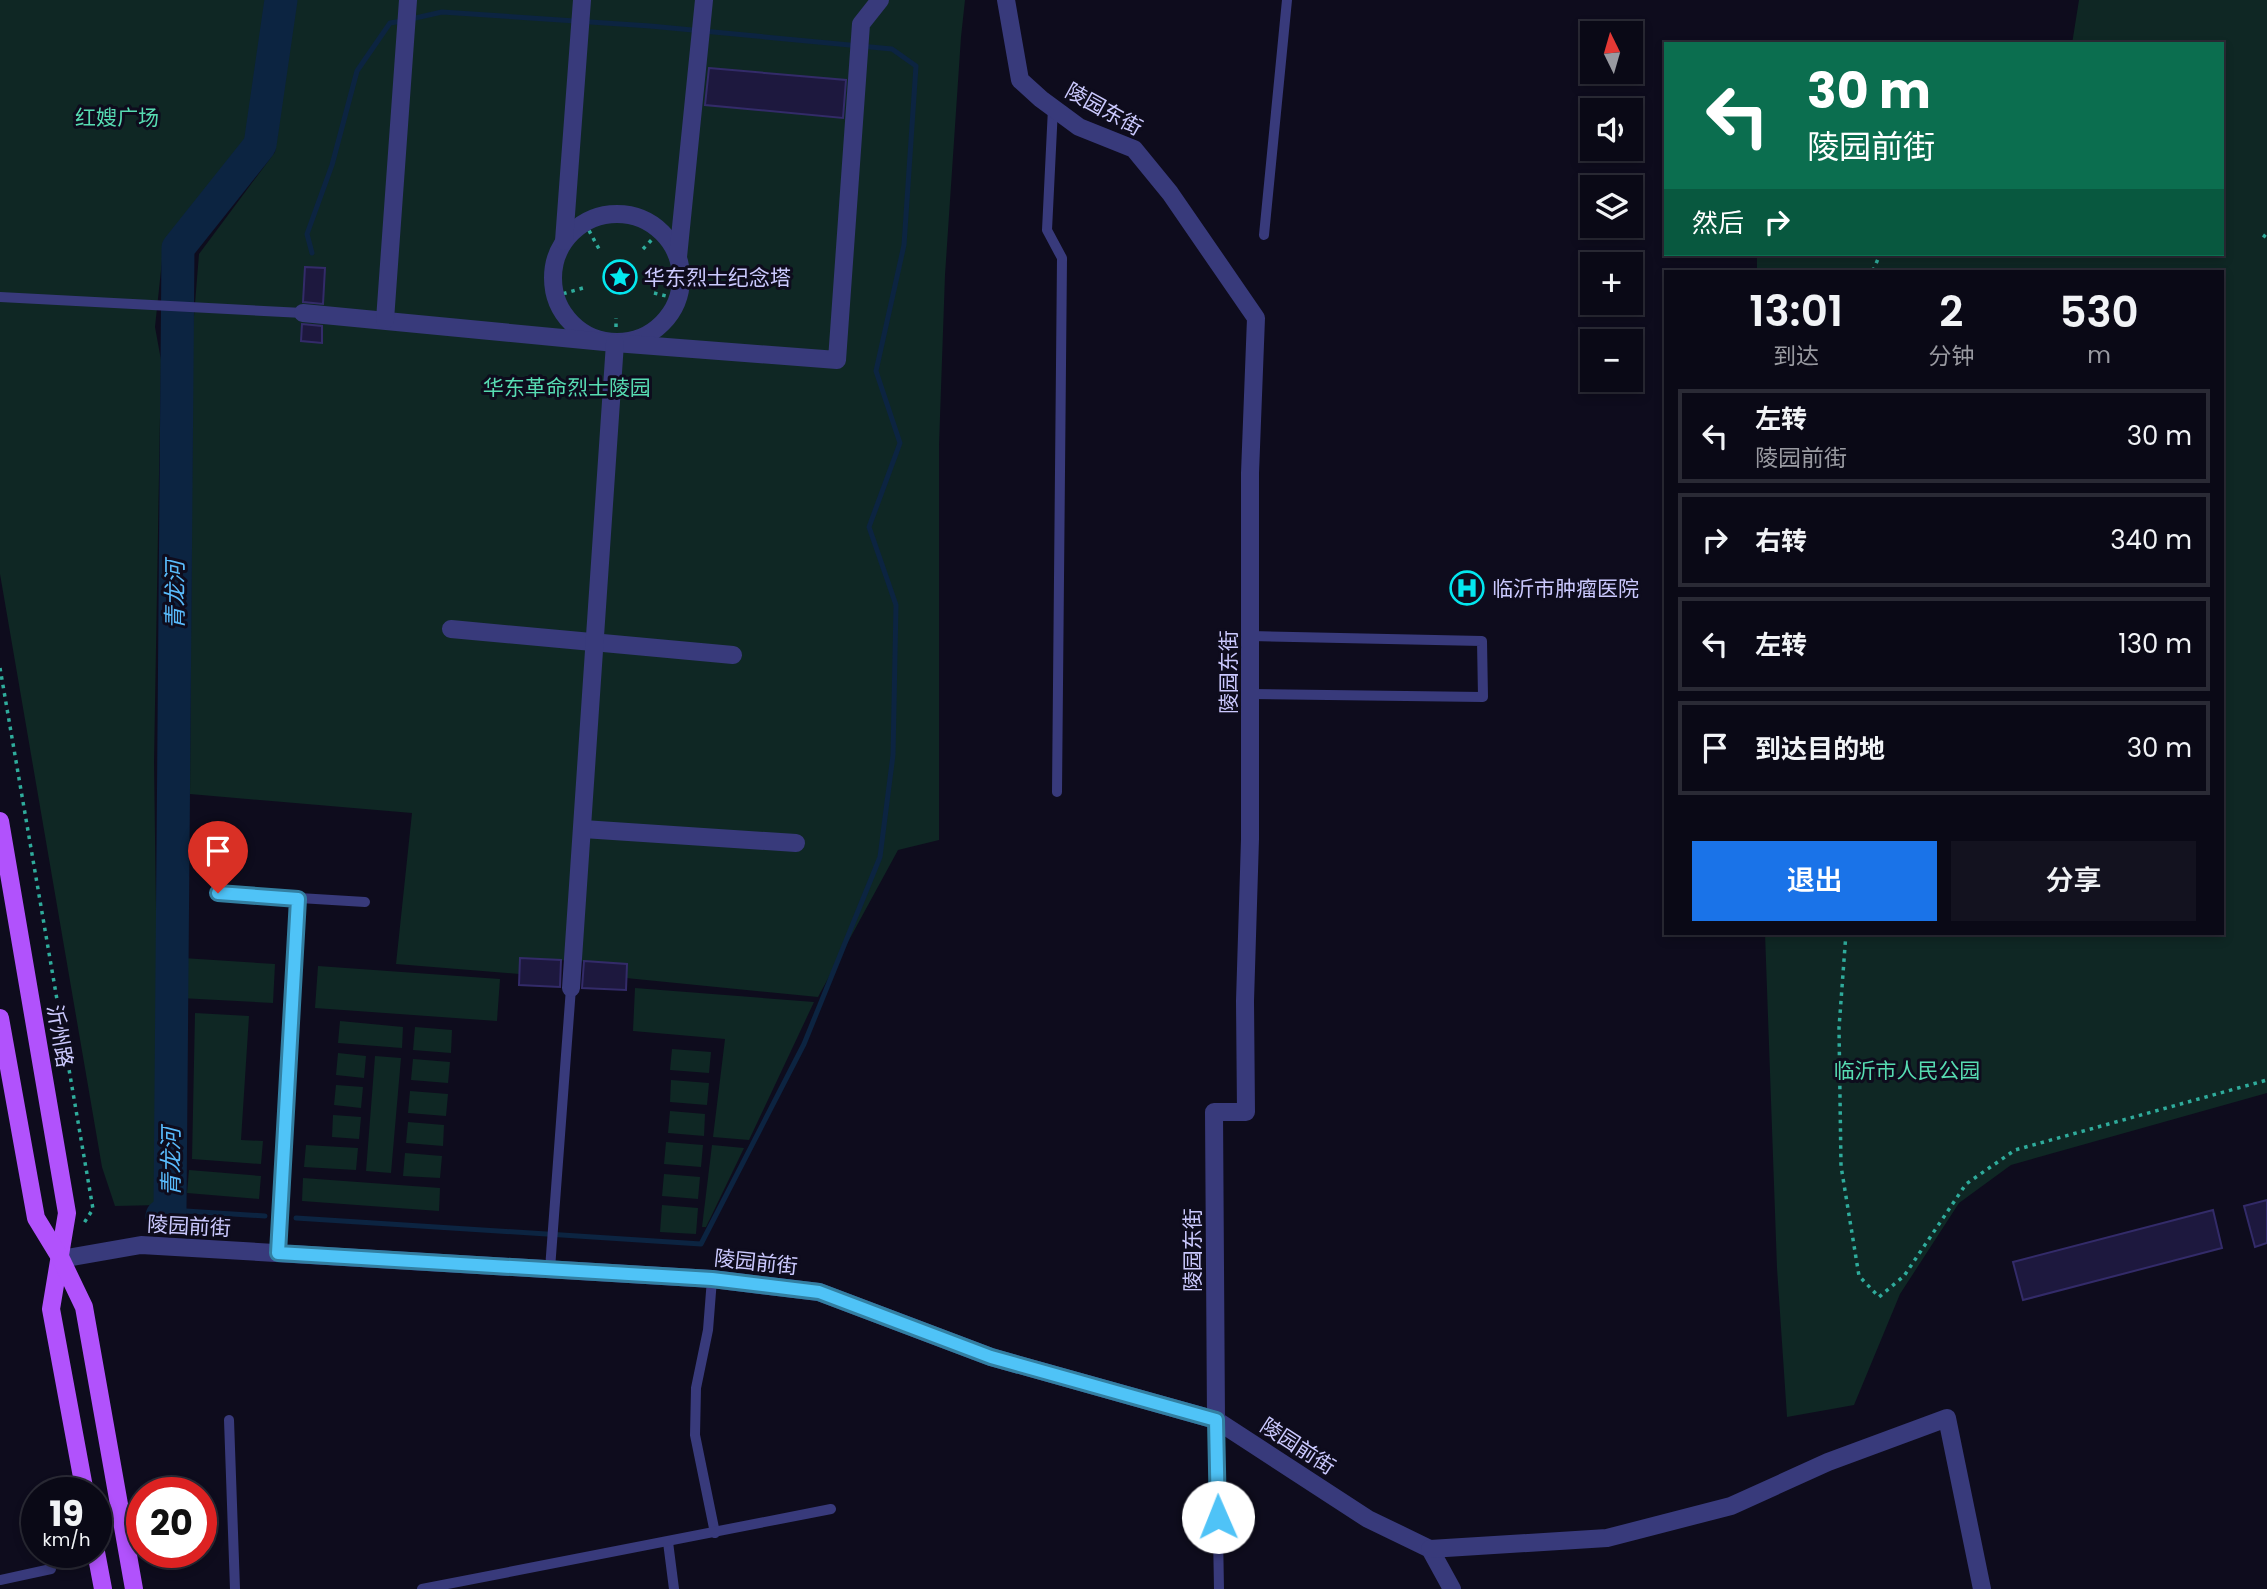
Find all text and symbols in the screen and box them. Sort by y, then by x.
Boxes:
north arrow [1580,21,1643,84]
map controls [1580,21,1643,392]
text: 30 m [1807,57,1931,125]
icon: left [1692,70,1783,161]
street label: 陵园东街 [1060,76,1148,142]
button: sound [1580,98,1643,161]
park label: 红嫂广场 [75,103,159,132]
text: 陵园前街 [1807,124,1935,169]
button: layers [1580,175,1643,238]
icon: right [1758,203,1796,241]
text: 然后 [1692,205,1744,241]
button: + [1580,252,1643,315]
place icon: 华东烈士纪念塔 [601,258,639,296]
place label: 华东烈士纪念塔 [644,263,791,292]
text: 13:01 [1749,282,1843,341]
text: 2 [1939,282,1963,341]
text: 530 [2059,283,2139,342]
button: − [1580,329,1643,392]
text: m [2087,339,2111,371]
text: 到达 [1773,340,1819,372]
text: 分钟 [1928,340,1974,372]
park label: 华东革命烈士陵园 [483,373,651,402]
text: 左转 [1755,401,1807,437]
icon: left [1696,417,1734,455]
text: 30 m [2127,418,2192,454]
text: 陵园前街 [1755,442,1847,474]
icon: right [1696,521,1734,559]
text: 340 m [2110,522,2192,558]
text: 右转 [1755,523,1807,559]
water label: 青龙河 [159,557,191,630]
hospital icon: 临沂市肿瘤医院 [1448,569,1486,607]
place label: 临沂市肿瘤医院 [1492,574,1639,603]
icon: left [1696,625,1734,663]
text: 130 m [2118,626,2192,662]
text: 左转 [1755,627,1807,663]
street label: 陵园东街 [1214,630,1243,714]
icon: arrive [1696,729,1734,767]
text: 30 m [2127,730,2192,766]
text: 到达目的地 [1755,731,1885,767]
pin [188,821,248,893]
icon: arrive [199,832,237,870]
button: 退出 [1692,841,1937,921]
button: 分享 [1951,841,2196,921]
street label: 沂州路 [40,1002,80,1070]
park label: 临沂市人民公园 [1834,1056,1981,1085]
water label: 青龙河 [155,1124,187,1197]
street label: 陵园东街 [1178,1208,1207,1292]
street label: 陵园前街 [146,1209,232,1243]
street label: 陵园前街 [713,1243,799,1281]
street label: 陵园前街 [1255,1411,1341,1481]
speed limit sign: 20 [126,1477,217,1568]
position arrow [1181,1480,1255,1554]
text: 19 [49,1489,84,1538]
text: km/h [43,1527,90,1552]

